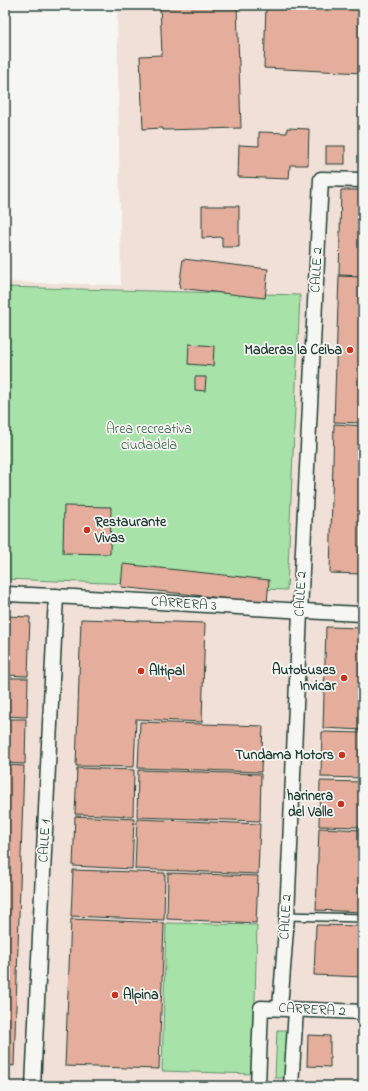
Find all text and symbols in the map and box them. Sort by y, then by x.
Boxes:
street label: CALLE 2 [305,247,329,293]
place label: Maderas la Ceiba [244,340,342,361]
marker: Maderas la Ceiba [345,345,355,355]
park label: Area recreativa ciudadela [106,419,192,456]
place label: Restaurante Vivas [94,512,167,549]
marker: Restaurante Vivas [82,525,92,535]
street label: CALLE 2 [289,571,313,617]
street label: CARRERA 3 [150,591,218,617]
place label: Autobuses Invicar [272,660,337,697]
place label: Altipal [149,661,185,682]
marker: Altipal [136,666,146,676]
marker: Autobuses Invicar [339,673,349,683]
place label: Tundama Motors [235,745,334,766]
marker: Tundama Motors [337,750,347,760]
place label: harinera del Valle [287,786,334,823]
marker: harinera del Valle [336,799,346,809]
street label: CALLE 1 [33,818,57,863]
street label: CALLE 2 [274,894,298,940]
place label: Alpina [123,985,159,1006]
marker: Alpina [110,990,120,1000]
street label: CARRERA 2 [278,998,346,1022]

